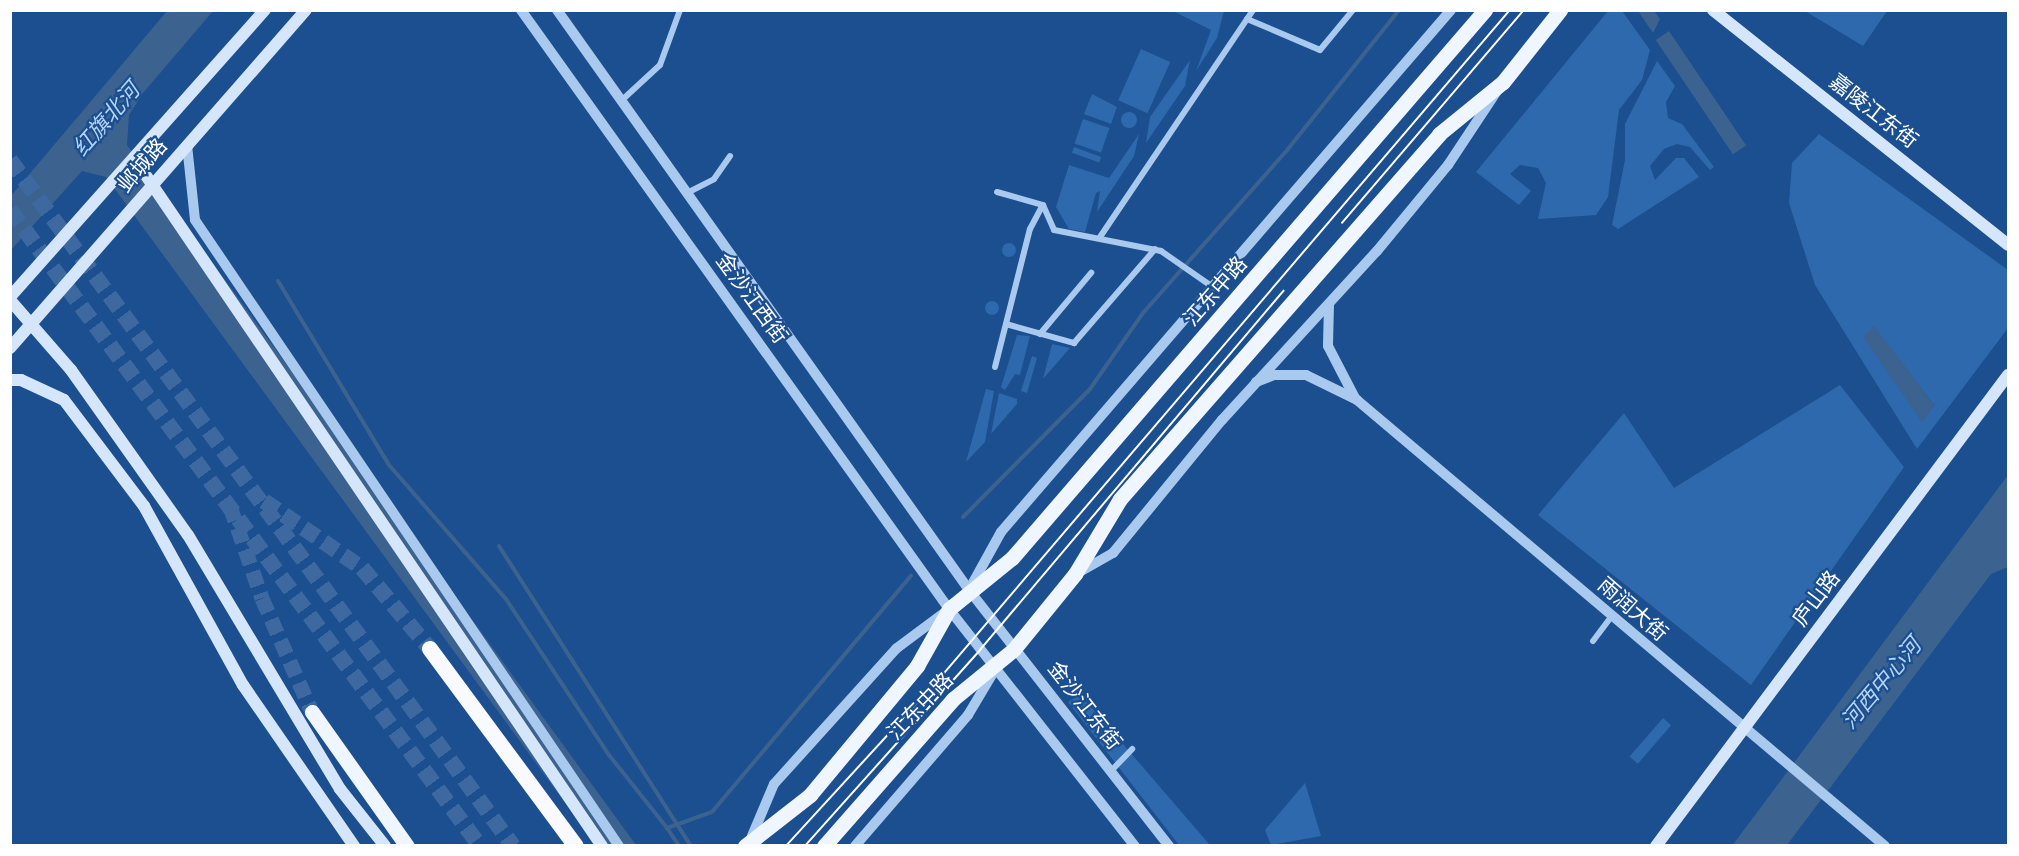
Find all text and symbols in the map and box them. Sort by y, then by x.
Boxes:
street label: 嘉陵江东街 [1824,70,1922,154]
water label: 红旗北河 [68,78,146,162]
street label: 邺城路 [113,134,173,198]
street label: 金沙江西街 [710,249,792,349]
street label: 江东中路 [1179,252,1253,332]
street label: 庐山路 [1788,566,1846,632]
street label: 雨润大街 [1592,573,1672,647]
water label: 河西中心河 [1837,633,1927,735]
street label: 金沙江东街 [1042,657,1126,755]
street label: 江东中路 [883,668,959,746]

